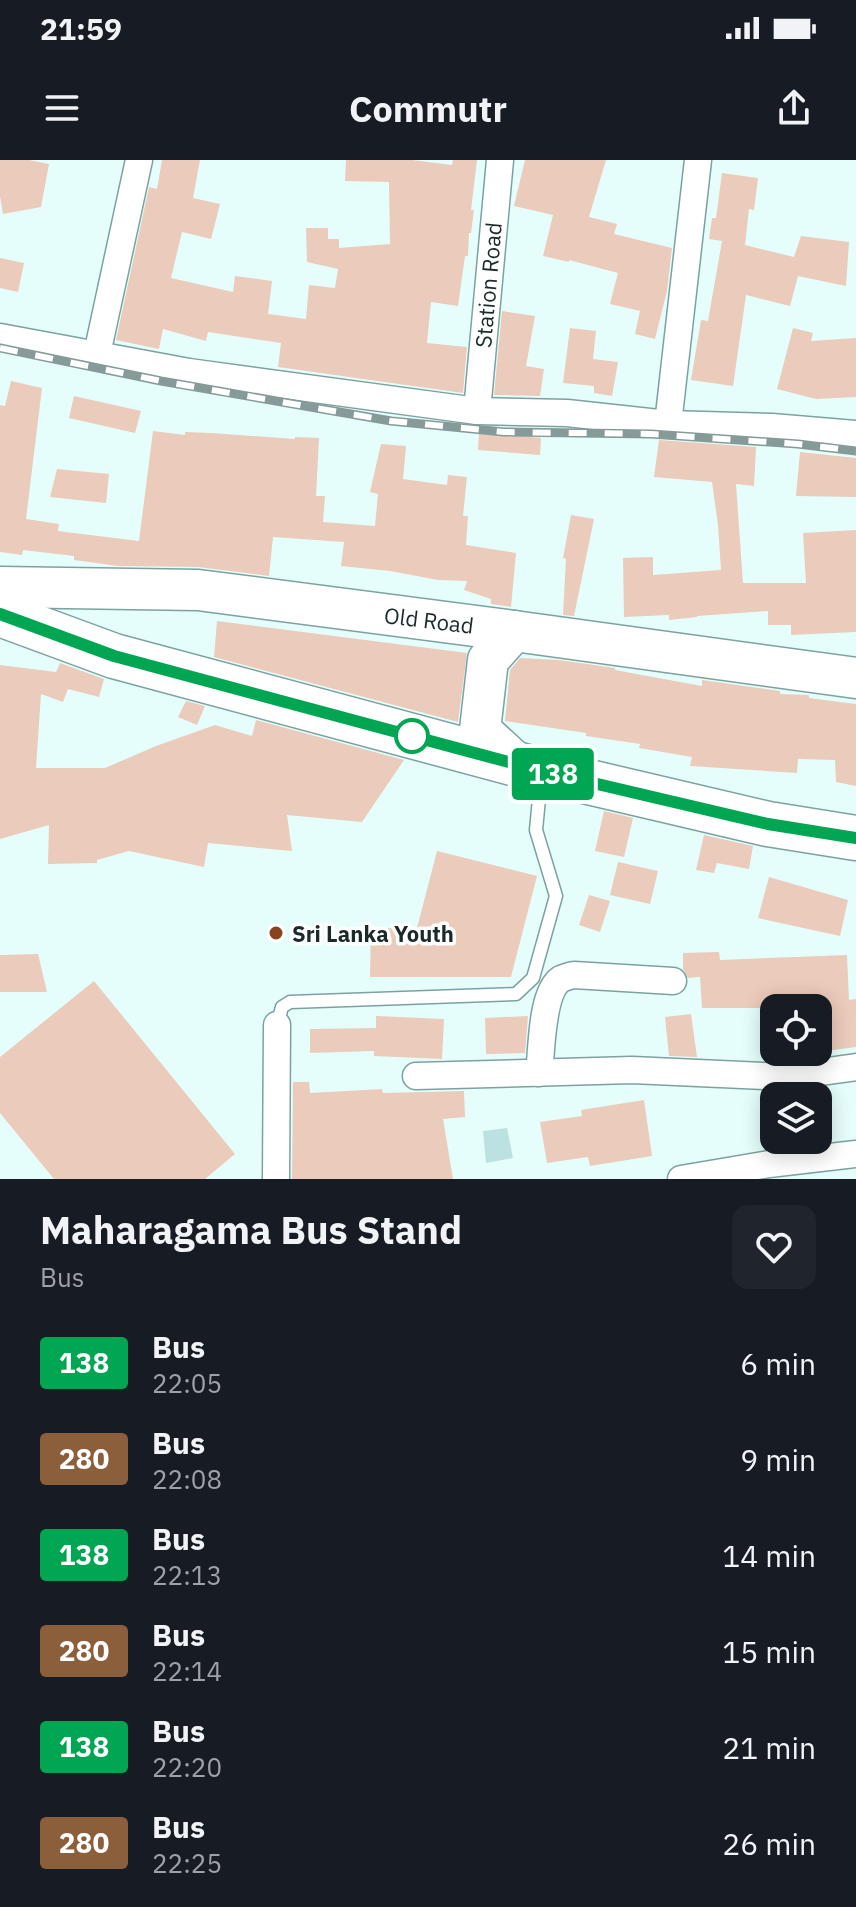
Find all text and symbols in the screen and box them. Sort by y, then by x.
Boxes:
text: 21:59 [40,9,122,48]
text: Commutr [349,85,507,132]
icon: menu [40,86,84,130]
icon: share [772,86,816,130]
street label: Station Road [468,221,508,349]
street label: Old Road [383,600,475,640]
unlabelled marker [395,719,429,753]
line badge: 138 [507,748,599,800]
text: 138 [528,755,578,792]
place label: Sri Lanka Youth [292,919,454,948]
marker: Sri Lanka Youth [267,924,285,942]
map controls [760,994,832,1154]
button: locate [760,994,832,1066]
button: layers [760,1082,832,1154]
text: Maharagama Bus Stand [40,1205,462,1254]
button: heart [732,1205,816,1289]
text: Bus [40,1260,84,1294]
text: Bus [152,1327,205,1366]
text: 138 [59,1344,109,1381]
text: 6 min [740,1344,816,1383]
text: 22:05 [152,1366,222,1400]
text: Bus [152,1423,205,1462]
text: 280 [59,1440,109,1477]
text: 9 min [740,1440,816,1479]
text: 22:08 [152,1462,222,1496]
text: Bus [152,1519,205,1558]
text: 138 [59,1536,109,1573]
text: 14 min [722,1536,816,1575]
text: 22:13 [152,1558,222,1592]
text: Bus [152,1615,205,1654]
text: 280 [59,1632,109,1669]
text: 15 min [722,1632,816,1671]
text: 22:14 [152,1654,222,1688]
text: Bus [152,1711,205,1750]
text: 138 [59,1728,109,1765]
text: 21 min [722,1728,816,1767]
text: 22:20 [152,1750,222,1784]
text: Bus [152,1807,205,1846]
text: 280 [59,1824,109,1861]
text: 26 min [722,1824,816,1863]
text: 22:25 [152,1846,222,1880]

